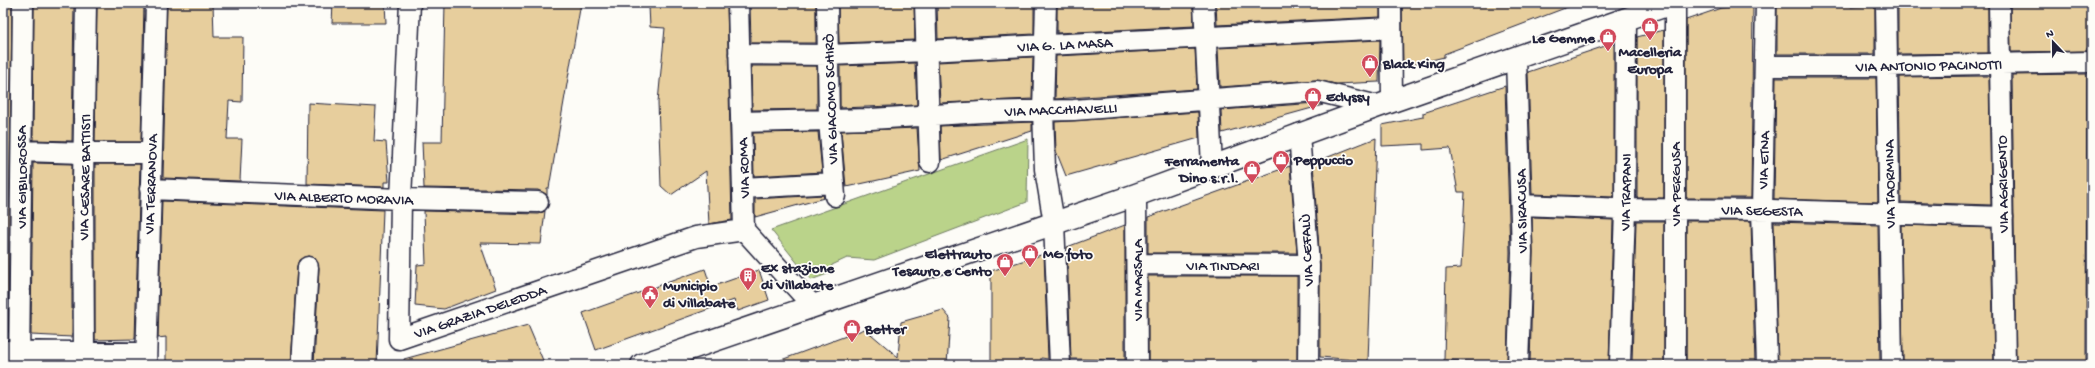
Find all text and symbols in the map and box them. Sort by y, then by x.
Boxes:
shop icon: Macelleria Europa [1640,16,1660,41]
north arrow [2033,22,2073,62]
shop icon: Le Gemme [1598,27,1618,52]
text: N [2044,28,2056,41]
place label: Le Gemme [1532,30,1596,48]
street label: VIA GIACOMO SCHIRÒ [821,33,843,165]
street label: VIA G. LA MASA [1016,34,1114,58]
place label: Macelleria Europa [1619,44,1682,79]
shop icon: Black King [1360,53,1380,78]
place label: Black King [1382,56,1445,74]
street label: VIA ANTONIO PACINOTTI [1855,57,2002,77]
shop icon: Eclyssy [1303,86,1323,111]
place label: Eclyssy [1326,89,1370,107]
street label: VIA MACCHIAVELLI [1003,100,1118,122]
street label: VIA CESARE BATTISTI [76,114,96,241]
street label: VIA GIBILOROSSA [14,124,32,229]
street label: VIA ETNA [1755,130,1775,190]
street label: VIA TERRANOVA [141,133,163,235]
street label: VIA AGRIGENTO [1994,135,2014,234]
street label: VIA ROMA [735,136,755,199]
street label: VIA TAORMINA [1881,138,1901,229]
street label: VIA PERGUSA [1668,141,1686,227]
shop icon: Peppuccio [1271,149,1291,174]
place label: Peppuccio [1293,152,1353,170]
place label: Ferramenta Dino s.r.l. [1164,153,1240,188]
street label: VIA TRAPANI [1617,153,1637,232]
shop icon: Ferramenta Dino s.r.l. [1242,159,1262,184]
street label: VIA SIRACUSA [1513,168,1533,254]
street label: VIA ALBERTO MORAVIA [273,188,415,210]
street label: VIA SEGESTA [1720,202,1804,222]
street label: VIA CEFALÙ [1297,213,1319,288]
street label: VIA MARSALA [1130,238,1148,322]
shop icon: MG foto [1020,243,1040,268]
place label: Elettrauto Tesauro e Cento [892,246,992,281]
place label: MG foto [1043,246,1093,264]
shop icon: Elettrauto Tesauro e Cento [995,252,1015,277]
street label: VIA TINDARI [1185,258,1260,276]
place label: Ex stazione di Villabate [761,260,836,295]
building icon: Ex stazione di Villabate [738,266,758,291]
place label: Municipio di Villabate [663,278,736,313]
street label: VIA GRAZIA DELEDDA [411,281,550,344]
public building icon: Municipio di Villabate [640,284,660,309]
shop icon: Better [842,318,862,343]
place label: Better [864,321,907,339]

